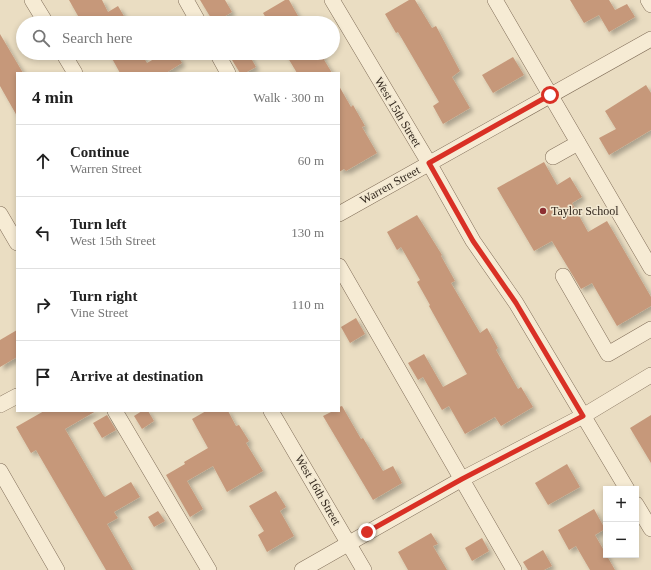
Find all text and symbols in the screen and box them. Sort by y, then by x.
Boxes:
search box [16,16,340,60]
icon: search [30,27,52,49]
text: Search here [62,30,132,46]
street label: West 15th Street [372,75,425,150]
route start [541,86,559,104]
text: 4 min [32,88,73,107]
text: Walk · 300 m [253,90,324,105]
text: Continue [70,144,129,160]
icon: ahead [32,150,54,172]
text: 60 m [298,153,324,168]
text: Warren Street [70,161,142,176]
street label: Warren Street [358,163,423,207]
place label: Taylor School [551,204,619,218]
marker: Taylor School [538,206,548,216]
text: Turn left [70,216,127,232]
icon: left [32,222,54,244]
text: 130 m [291,225,324,240]
text: West 15th Street [70,233,156,248]
text: Turn right [70,288,137,304]
icon: right [32,294,54,316]
text: 110 m [292,297,324,312]
text: Vine Street [70,305,128,320]
icon: arrive [32,366,54,388]
text: Arrive at destination [70,368,203,384]
street label: West 16th Street [292,452,344,528]
map controls [603,486,639,558]
button: + [603,486,639,522]
button: − [603,522,639,558]
route end [358,523,376,541]

